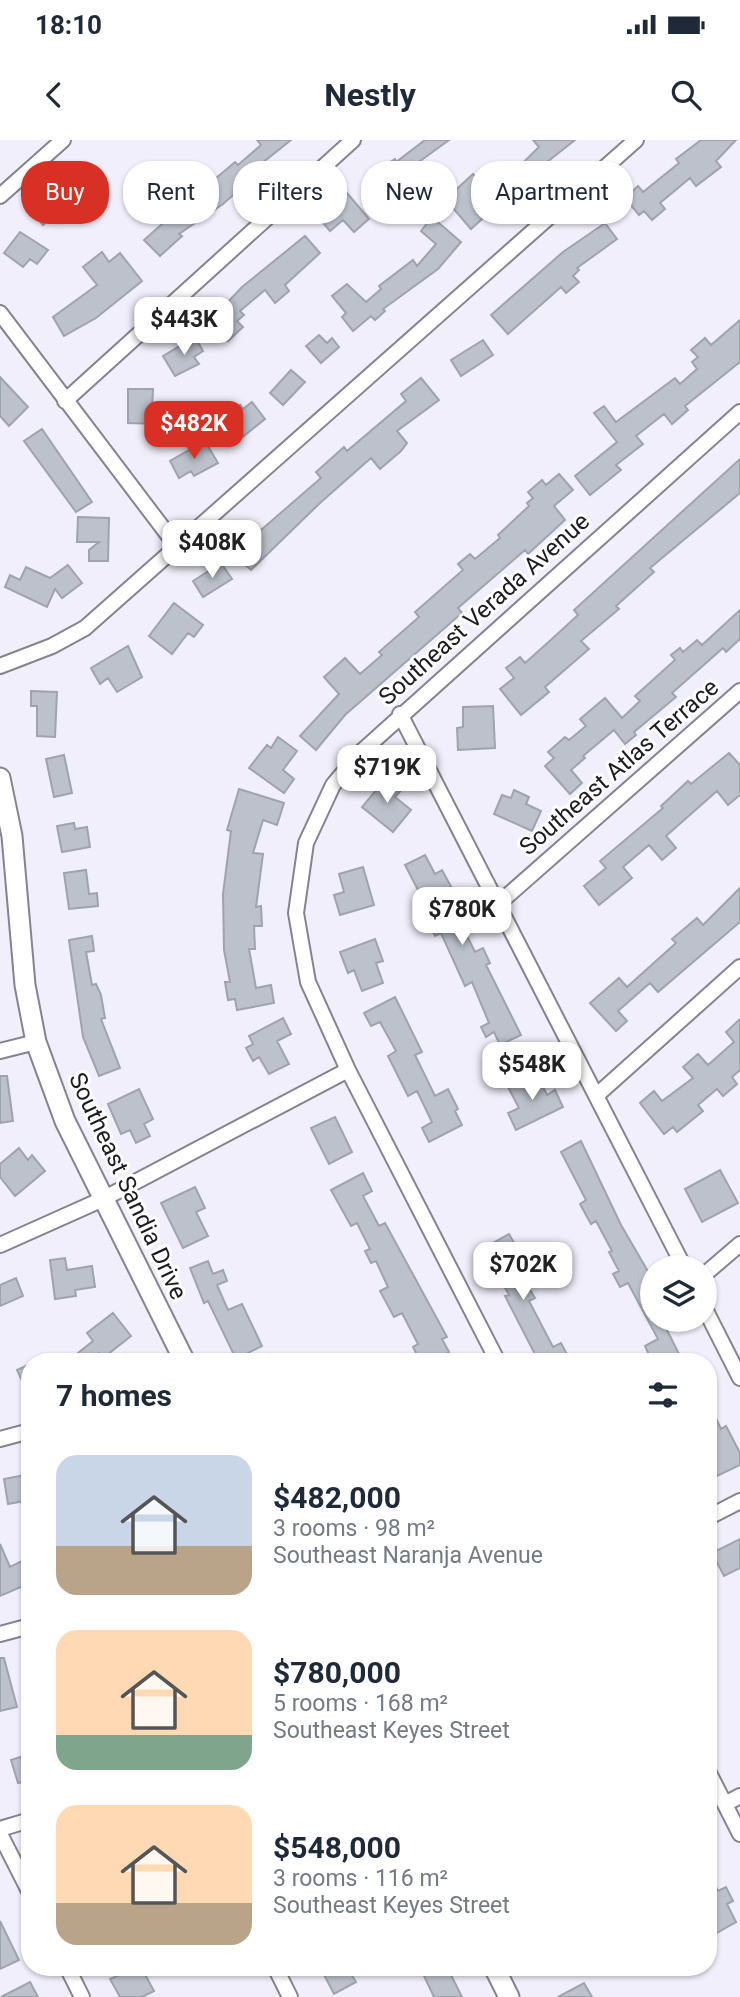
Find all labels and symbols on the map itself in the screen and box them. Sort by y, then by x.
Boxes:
pin: $443K [135,298,233,357]
pin: $482K [145,402,243,461]
street label: Southeast Verada Avenue [373,507,595,711]
pin: $408K [163,520,261,580]
street label: Southeast Atlas Terrace [514,673,724,861]
pin: $719K [338,746,436,805]
pin: $780K [413,888,511,947]
pin: $548K [483,1042,581,1102]
street label: Southeast Sandia Drive [63,1068,193,1304]
pin: $702K [474,1242,572,1302]

